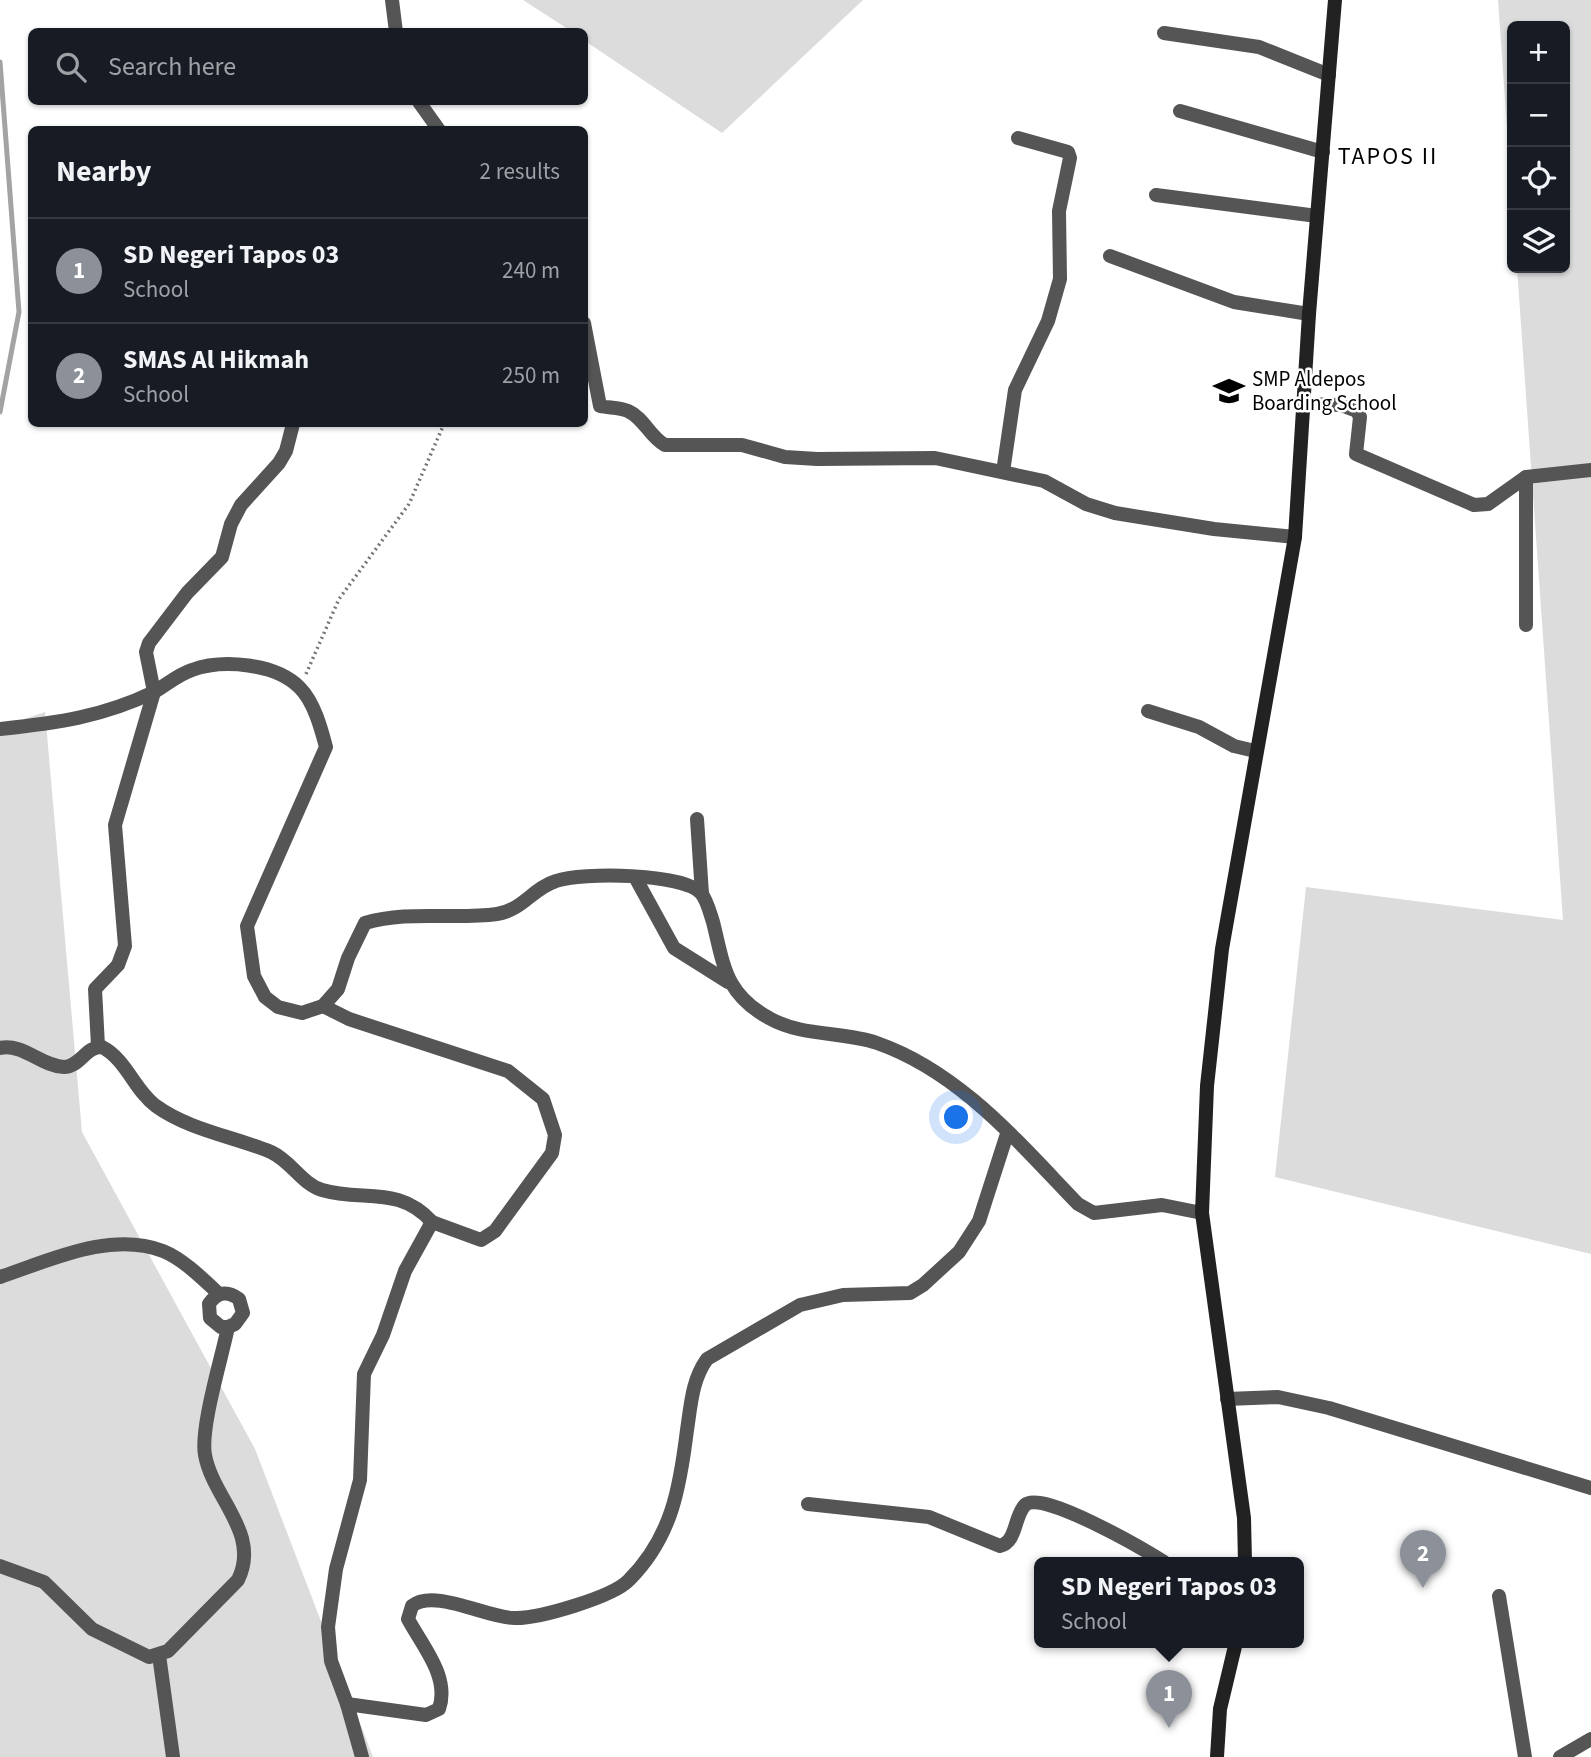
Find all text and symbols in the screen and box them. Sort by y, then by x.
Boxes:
map controls [1507,21,1570,273]
button: + [1507,21,1570,84]
search box [28,28,588,105]
icon: search [52,48,90,86]
text: Search here [108,48,236,85]
button: − [1507,84,1570,147]
district label: TAPOS II [1338,139,1438,174]
button: locate [1507,147,1570,210]
text: Nearby [56,150,151,193]
text: 2 results [480,155,560,188]
button: layers [1507,210,1570,273]
text: SD Negeri Tapos 03 [123,236,339,273]
text: 1 [73,254,85,287]
text: 240 m [502,254,560,287]
text: School [123,273,189,306]
text: SMAS Al Hikmah [123,341,309,378]
text: 2 [73,359,85,392]
text: 250 m [502,359,560,392]
place label: SMP Aldepos Boarding School [1252,364,1397,418]
school or university icon: SMP Aldepos Boarding School [1212,374,1246,408]
text: School [123,378,189,411]
your location [939,1100,973,1134]
pin: 2 [1400,1530,1446,1588]
popup [1034,1557,1304,1648]
text: SD Negeri Tapos 03 [1061,1568,1277,1605]
text: School [1061,1605,1127,1638]
pin: 1 [1146,1670,1192,1728]

